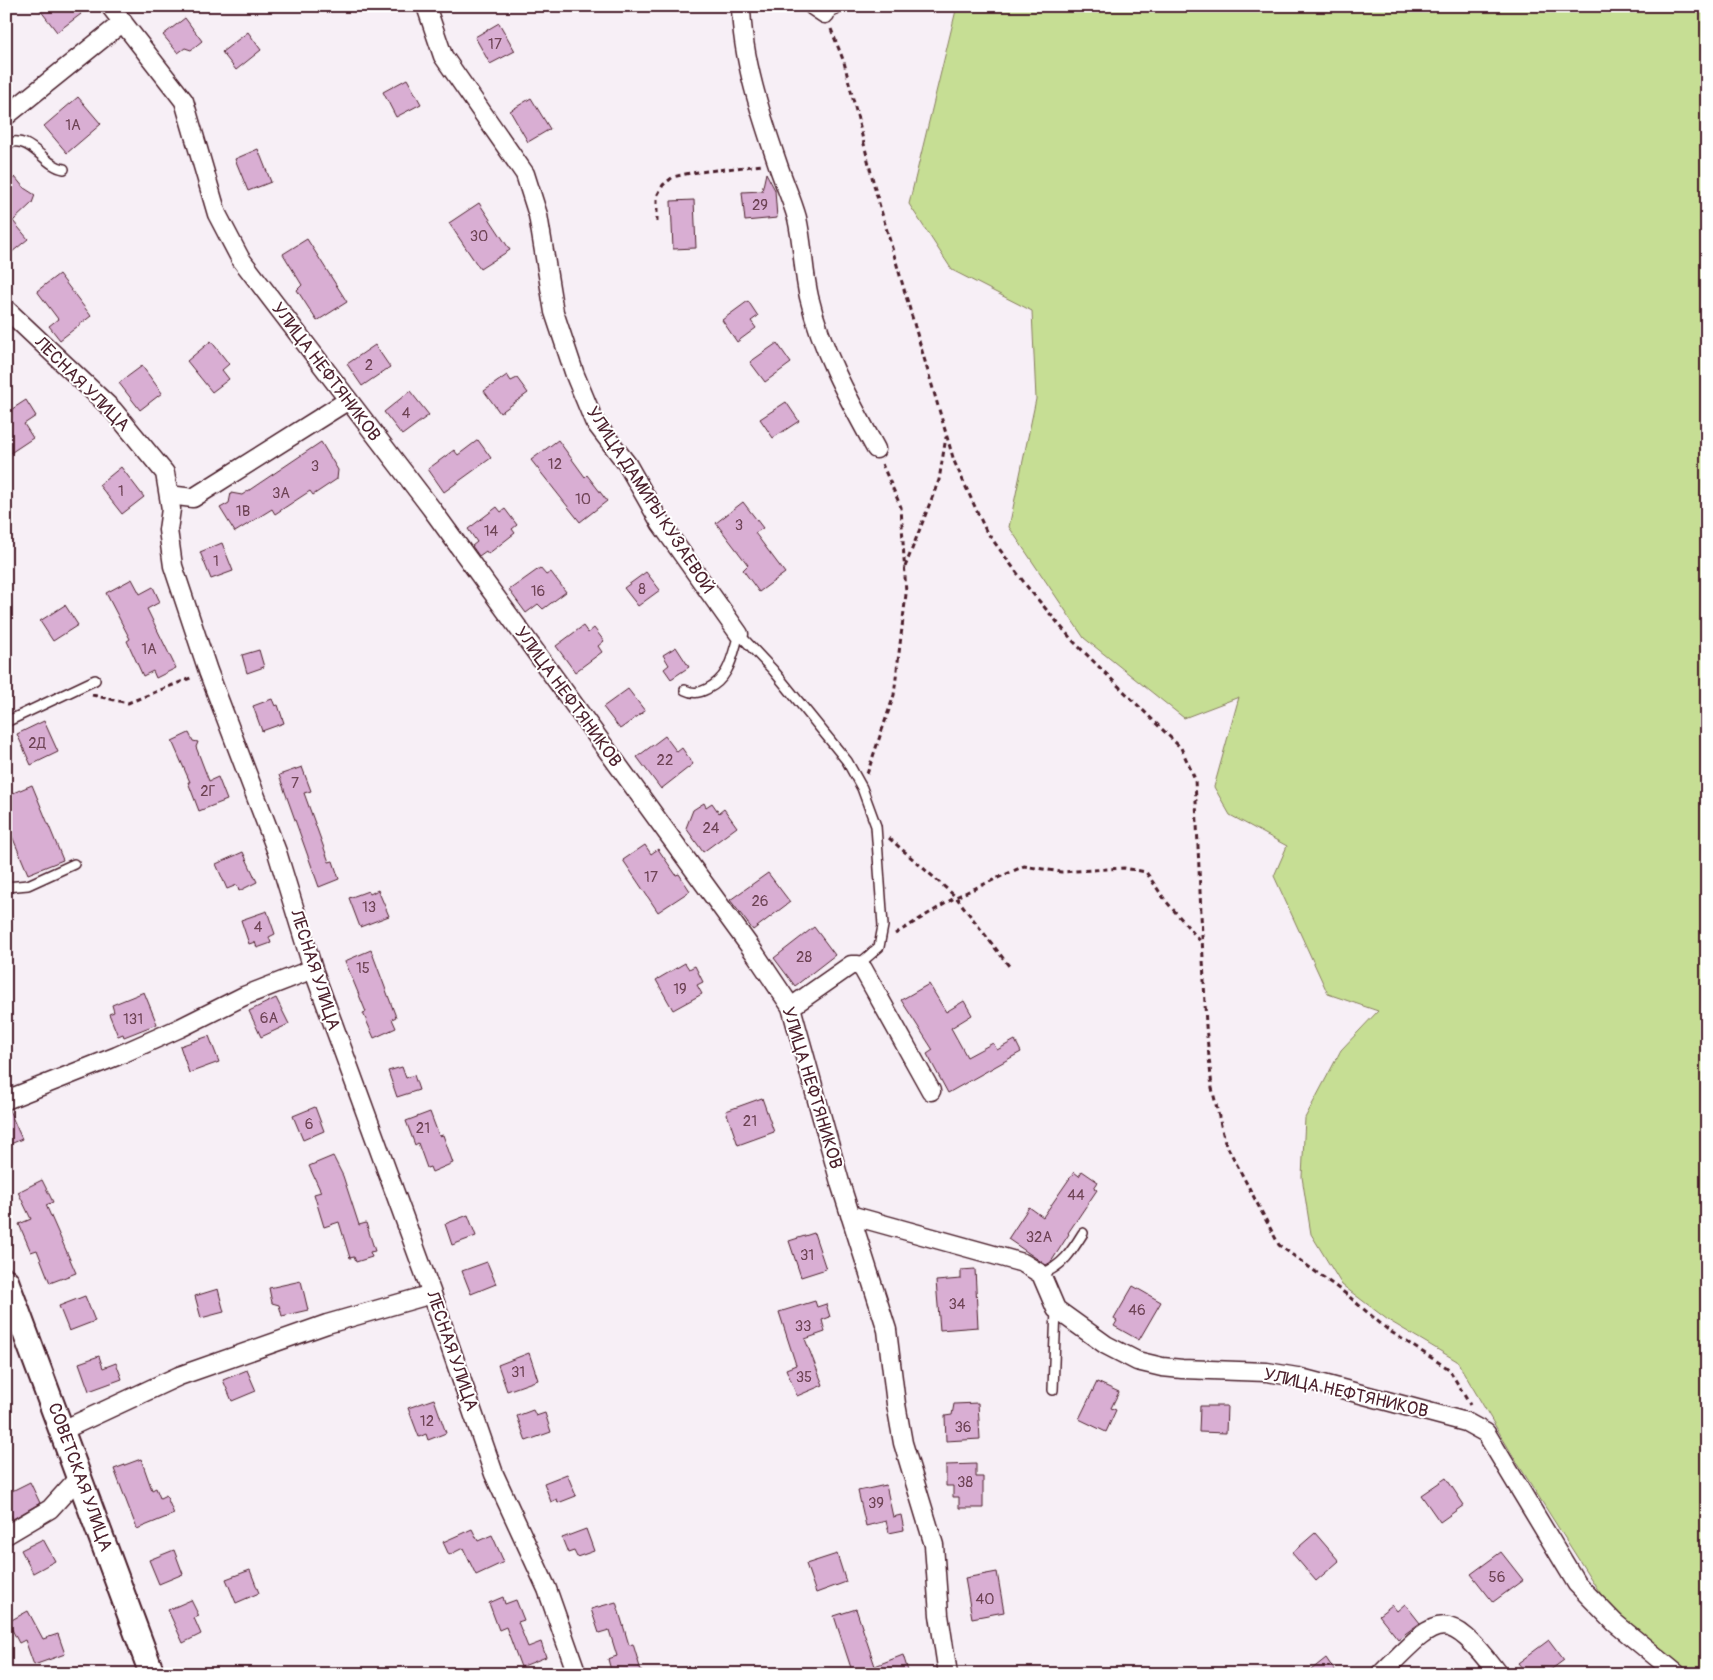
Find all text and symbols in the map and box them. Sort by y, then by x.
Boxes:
house number: 17 [488,35,502,54]
house number: 1А [65,116,81,135]
house number: 29 [752,196,768,215]
house number: 30 [470,227,488,246]
street label: УЛИЦА НЕФТЯНИКОВ [266,298,386,446]
street label: ЛЕСНАЯ УЛИЦА [29,331,135,437]
house number: 2 [365,356,373,375]
street label: УЛИЦА ДАМИРЫ КУЗАЕВОЙ [581,402,719,598]
house number: 4 [402,404,411,423]
house number: 12 [548,455,562,474]
house number: 3 [311,457,319,476]
house number: 1 [118,482,124,501]
house number: 3А [272,484,290,503]
house number: 10 [575,490,591,509]
house number: 1В [236,502,250,521]
house number: 3 [735,516,743,535]
house number: 14 [484,522,499,541]
house number: 1 [213,552,219,571]
house number: 8 [638,580,646,599]
house number: 16 [531,582,545,601]
street label: УЛИЦА НЕФТЯНИКОВ [509,622,627,772]
house number: 1А [141,640,157,659]
house number: 2Д [28,734,47,753]
house number: 22 [657,751,673,770]
house number: 7 [291,774,299,793]
house number: 2Г [200,782,216,801]
house number: 24 [702,819,720,838]
house number: 17 [644,868,658,887]
house number: 26 [751,892,769,911]
house number: 13 [362,898,376,917]
street label: ЛЕСНАЯ УЛИЦА [284,906,345,1034]
house number: 4 [254,918,263,937]
house number: 28 [796,948,812,967]
house number: 15 [356,959,370,978]
house number: 19 [673,980,687,999]
street label: УЛИЦА НЕФТЯНИКОВ [776,1004,848,1172]
house number: 6А [260,1009,278,1028]
house number: 131 [123,1010,143,1029]
house number: 21 [743,1112,757,1131]
house number: 6 [305,1115,313,1134]
house number: 21 [416,1119,430,1138]
house number: 44 [1067,1186,1085,1205]
house number: 32А [1026,1228,1053,1247]
house number: 31 [800,1246,814,1265]
street label: ЛЕСНАЯ УЛИЦА [420,1287,483,1414]
house number: 34 [948,1295,966,1314]
house number: 46 [1128,1301,1146,1320]
house number: 33 [795,1317,811,1336]
house number: 31 [511,1363,525,1382]
street label: УЛИЦА НЕФТЯНИКОВ [1261,1363,1431,1423]
house number: 35 [796,1368,812,1387]
street label: СОВЕТСКАЯ УЛИЦА [42,1400,118,1555]
house number: 12 [420,1412,434,1431]
house number: 36 [954,1418,972,1437]
house number: 38 [957,1473,973,1492]
house number: 39 [868,1494,884,1513]
house number: 56 [1489,1568,1505,1587]
house number: 40 [976,1590,994,1609]

